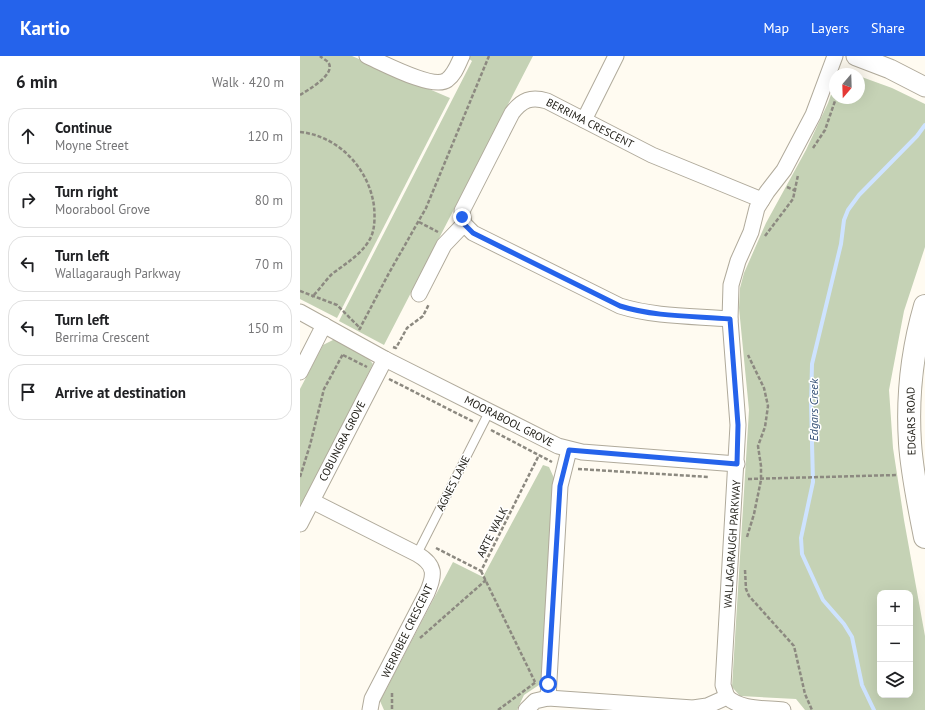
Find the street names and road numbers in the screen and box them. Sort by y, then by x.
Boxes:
street label: BERRIMA CRESCENT [544,95,636,151]
street label: EDGARS ROAD [903,387,919,455]
street label: MOORABOOL GROVE [462,392,556,450]
street label: COBUNGRA GROVE [316,398,368,484]
street label: AGNES LANE [433,453,473,513]
street label: WALLAGARAUGH PARKWAY [721,478,744,609]
street label: ARTE WALK [473,504,511,560]
street label: WERRIBEE CRESCENT [378,582,436,680]

